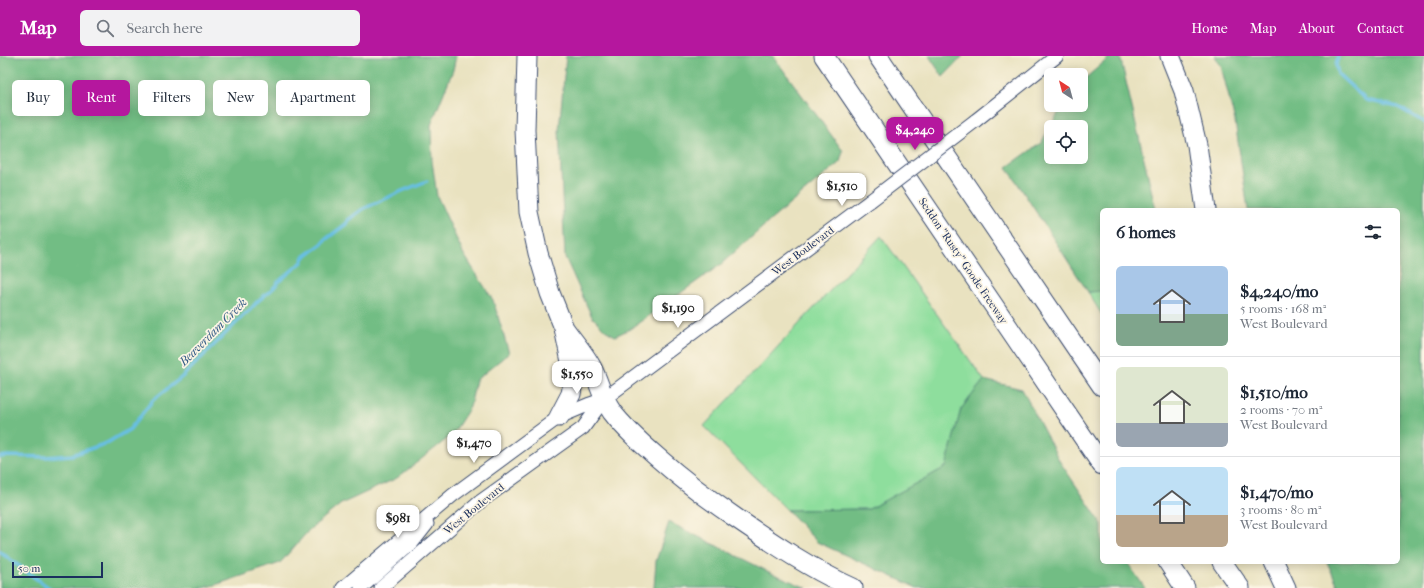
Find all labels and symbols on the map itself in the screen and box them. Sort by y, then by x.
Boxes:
north arrow [1044,68,1088,112]
pin: $4,240 [882,117,948,151]
pin: $1,510 [809,173,875,207]
street label: Seddon "Rusty" Goode Freeway [916,195,1011,327]
street label: West Boulevard [769,223,837,279]
water label: Beaverdam Creek [176,295,250,369]
pin: $1,190 [645,295,711,329]
pin: $1,550 [544,361,610,395]
pin: $1,470 [441,430,507,464]
street label: West Boulevard [440,480,508,538]
pin: $981 [374,505,422,539]
scale bar [12,560,103,579]

